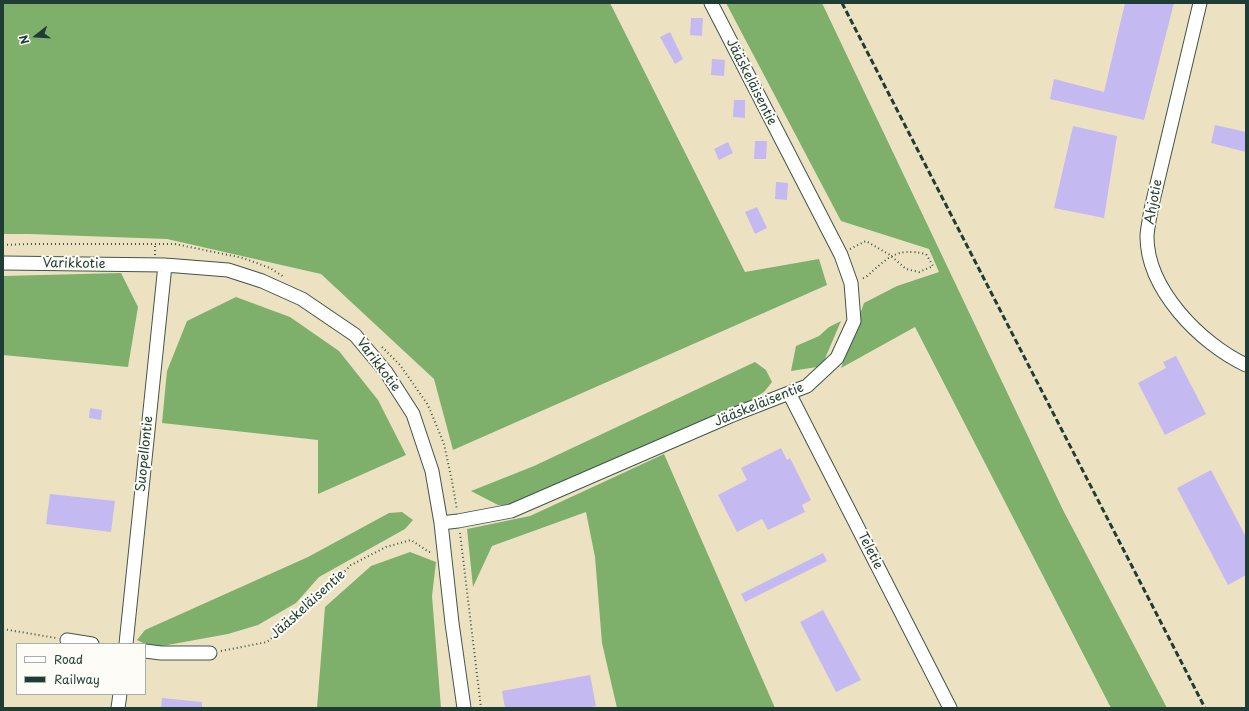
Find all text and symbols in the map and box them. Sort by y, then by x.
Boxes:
north arrow [16,16,56,56]
text: N [15,33,33,46]
street label: Jääskeläisentie [722,36,780,128]
street label: Ahjotie [1142,178,1166,226]
street label: Varikkotie [42,256,106,272]
street label: Varikkotie [353,335,403,395]
street label: Jääskeläisentie [712,380,806,430]
street label: Suopellontie [133,415,157,493]
street label: Teletie [854,530,886,572]
street label: Jääskeläisentie [267,567,349,643]
legend [16,643,146,695]
text: Road [54,650,83,668]
text: Railway [54,670,100,688]

